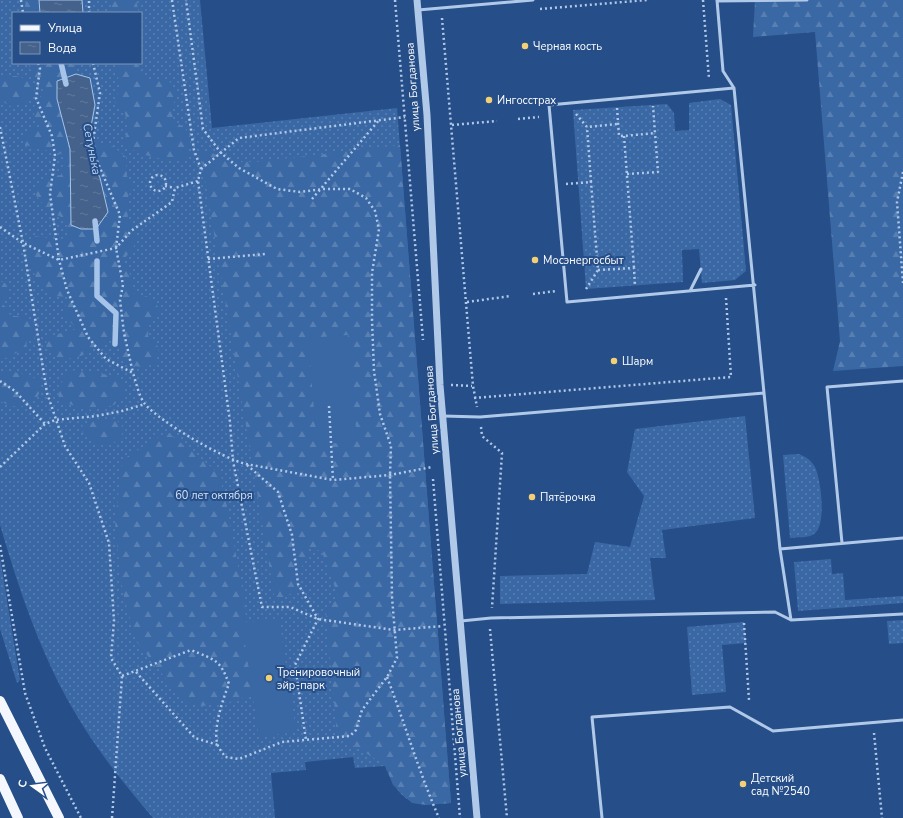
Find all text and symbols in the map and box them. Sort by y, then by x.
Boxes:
legend [12,12,142,64]
text: Улица [47,20,82,36]
place label: Черная кость [533,39,602,54]
text: Вода [48,40,76,56]
marker: Черная кость [520,41,530,51]
street label: улица Богданова [402,42,424,132]
place label: Ингосстрах [497,93,556,108]
marker: Ингосстрах [484,95,494,105]
water label: Сетунька [79,122,105,176]
place label: Мосэнергосбыт [543,253,624,268]
marker: Мосэнергосбыт [530,255,540,265]
place label: Шарм [622,354,653,369]
marker: Шарм [609,356,619,366]
street label: улица Богданова [421,365,443,455]
park label: 60 лет октября [175,488,253,503]
place label: Пятёрочка [540,490,596,505]
marker: Пятёрочка [527,492,537,502]
place label: Тренировочный эйр-парк [277,665,360,693]
marker: Тренировочный эйр-парк [264,673,274,683]
street label: улица Богданова [448,688,470,778]
north arrow [12,766,52,806]
place label: Детский сад №2540 [751,771,810,799]
text: С [15,778,31,789]
marker: Детский сад №2540 [738,779,748,789]

